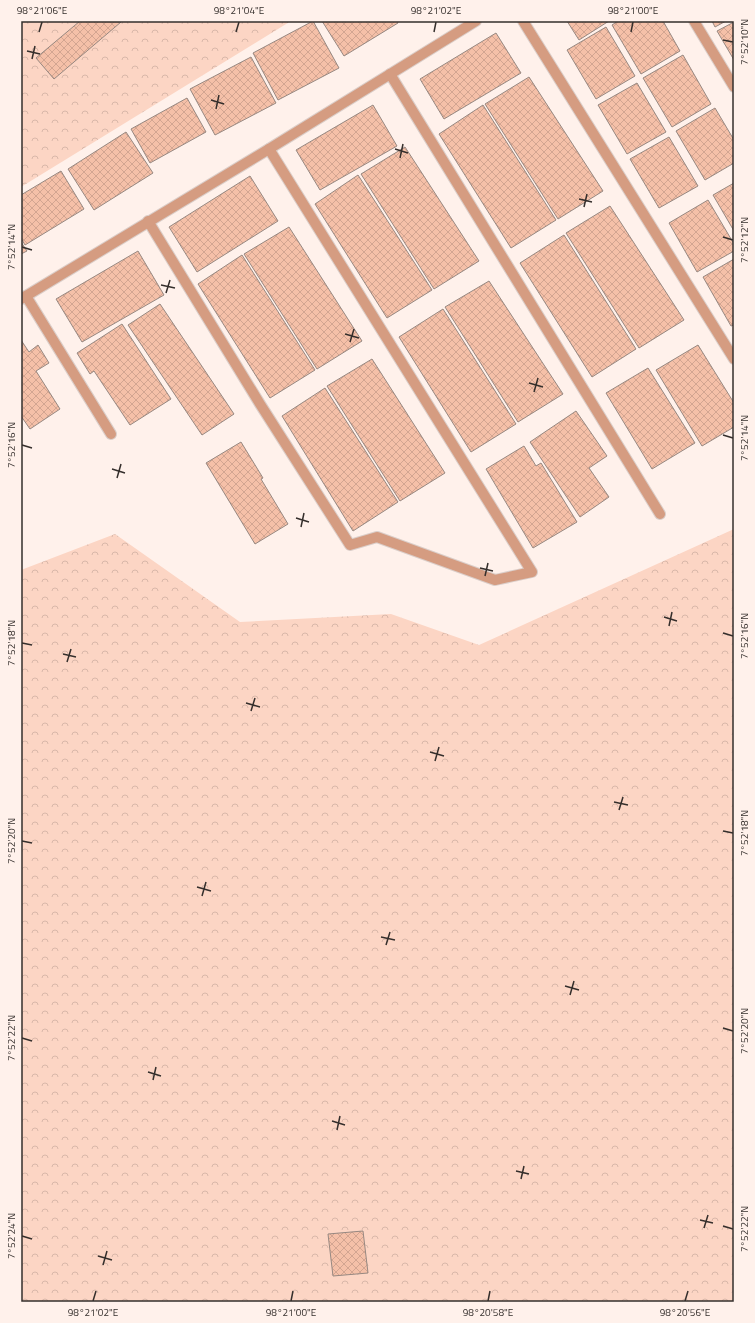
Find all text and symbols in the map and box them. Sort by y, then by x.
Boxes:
text: 98°21'06"E [17,3,68,18]
text: 98°21'04"E [214,3,265,18]
text: 98°21'02"E [411,3,462,18]
text: 98°21'00"E [608,3,659,18]
text: 7°52'10"N [737,19,752,65]
text: 7°52'12"N [737,217,752,263]
text: 7°52'14"N [4,224,19,270]
text: 7°52'14"N [737,415,752,461]
text: 7°52'16"N [4,422,19,468]
text: 7°52'16"N [737,613,752,659]
text: 7°52'18"N [4,620,19,666]
text: 7°52'18"N [737,810,752,856]
text: 7°52'20"N [4,818,19,864]
text: 7°52'20"N [737,1008,752,1054]
text: 7°52'22"N [4,1015,19,1061]
text: 7°52'22"N [737,1206,752,1252]
text: 7°52'24"N [4,1213,19,1259]
text: 98°21'02"E [68,1305,119,1320]
text: 98°21'00"E [266,1305,317,1320]
text: 98°20'58"E [463,1305,514,1320]
text: 98°20'56"E [660,1305,711,1320]

